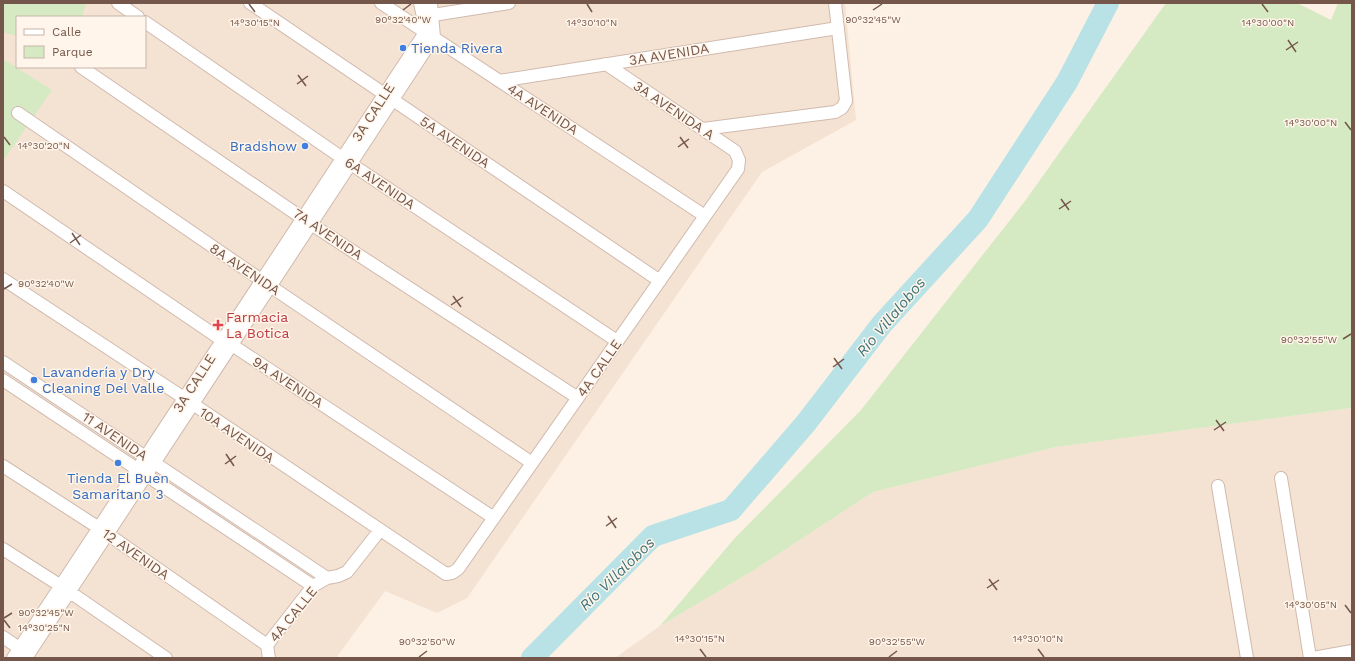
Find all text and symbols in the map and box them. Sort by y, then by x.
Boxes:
text: 90°32'40"W [375,14,431,25]
text: 90°32'45"W [845,14,901,25]
legend [16,16,146,68]
text: 14°30'15"N [230,17,280,28]
text: 14°30'10"N [567,17,617,28]
text: 14°30'00"N [1242,17,1294,28]
text: Calle [52,25,81,39]
place label: Tienda Rivera [411,40,503,56]
street label: 3A AVENIDA [628,40,710,68]
marker: Tienda Rivera [398,43,408,53]
text: Parque [52,45,93,59]
street label: 3A AVENIDA A [631,77,717,143]
street label: 3A CALLE [348,80,398,144]
street label: 4A AVENIDA [505,80,581,138]
street label: 5A AVENIDA [417,113,493,171]
text: 14°30'00"N [1285,117,1337,128]
place label: Bradshow [230,138,297,154]
text: 14°30'20"N [18,140,70,151]
marker: Bradshow [300,141,310,151]
street label: 6A AVENIDA [342,154,418,212]
street label: 7A AVENIDA [290,205,366,263]
street label: 8A AVENIDA [207,240,283,298]
water label: Río Villalobos [853,274,929,360]
text: 90°32'40"W [18,278,74,289]
place label: Farmacia La Botica [226,309,290,341]
marker: Farmacia La Botica [213,320,223,330]
text: 90°32'55"W [1281,334,1338,345]
street label: 4A CALLE [573,336,625,400]
street label: 3A CALLE [169,351,219,415]
street label: 9A AVENIDA [250,353,326,411]
place label: Lavandería y Dry Cleaning Del Valle [42,364,164,396]
marker: Lavandería y Dry Cleaning Del Valle [29,375,39,385]
street label: 10A AVENIDA [196,404,278,466]
street label: 11 AVENIDA [79,408,151,464]
marker: Tienda El Buen Samaritano 3 [113,458,123,468]
place label: Tienda El Buen Samaritano 3 [67,470,169,502]
street label: 12 AVENIDA [100,525,172,583]
water label: Río Villalobos [576,533,659,614]
street label: 4A CALLE [266,583,320,645]
text: 14°30'05"N [1285,599,1337,610]
text: 90°32'45"W [18,607,74,618]
text: 14°30'25"N [18,622,70,633]
text: 14°30'15"N [675,633,725,644]
text: 14°30'10"N [1013,633,1063,644]
text: 90°32'50"W [399,636,456,647]
text: 90°32'55"W [869,636,926,647]

